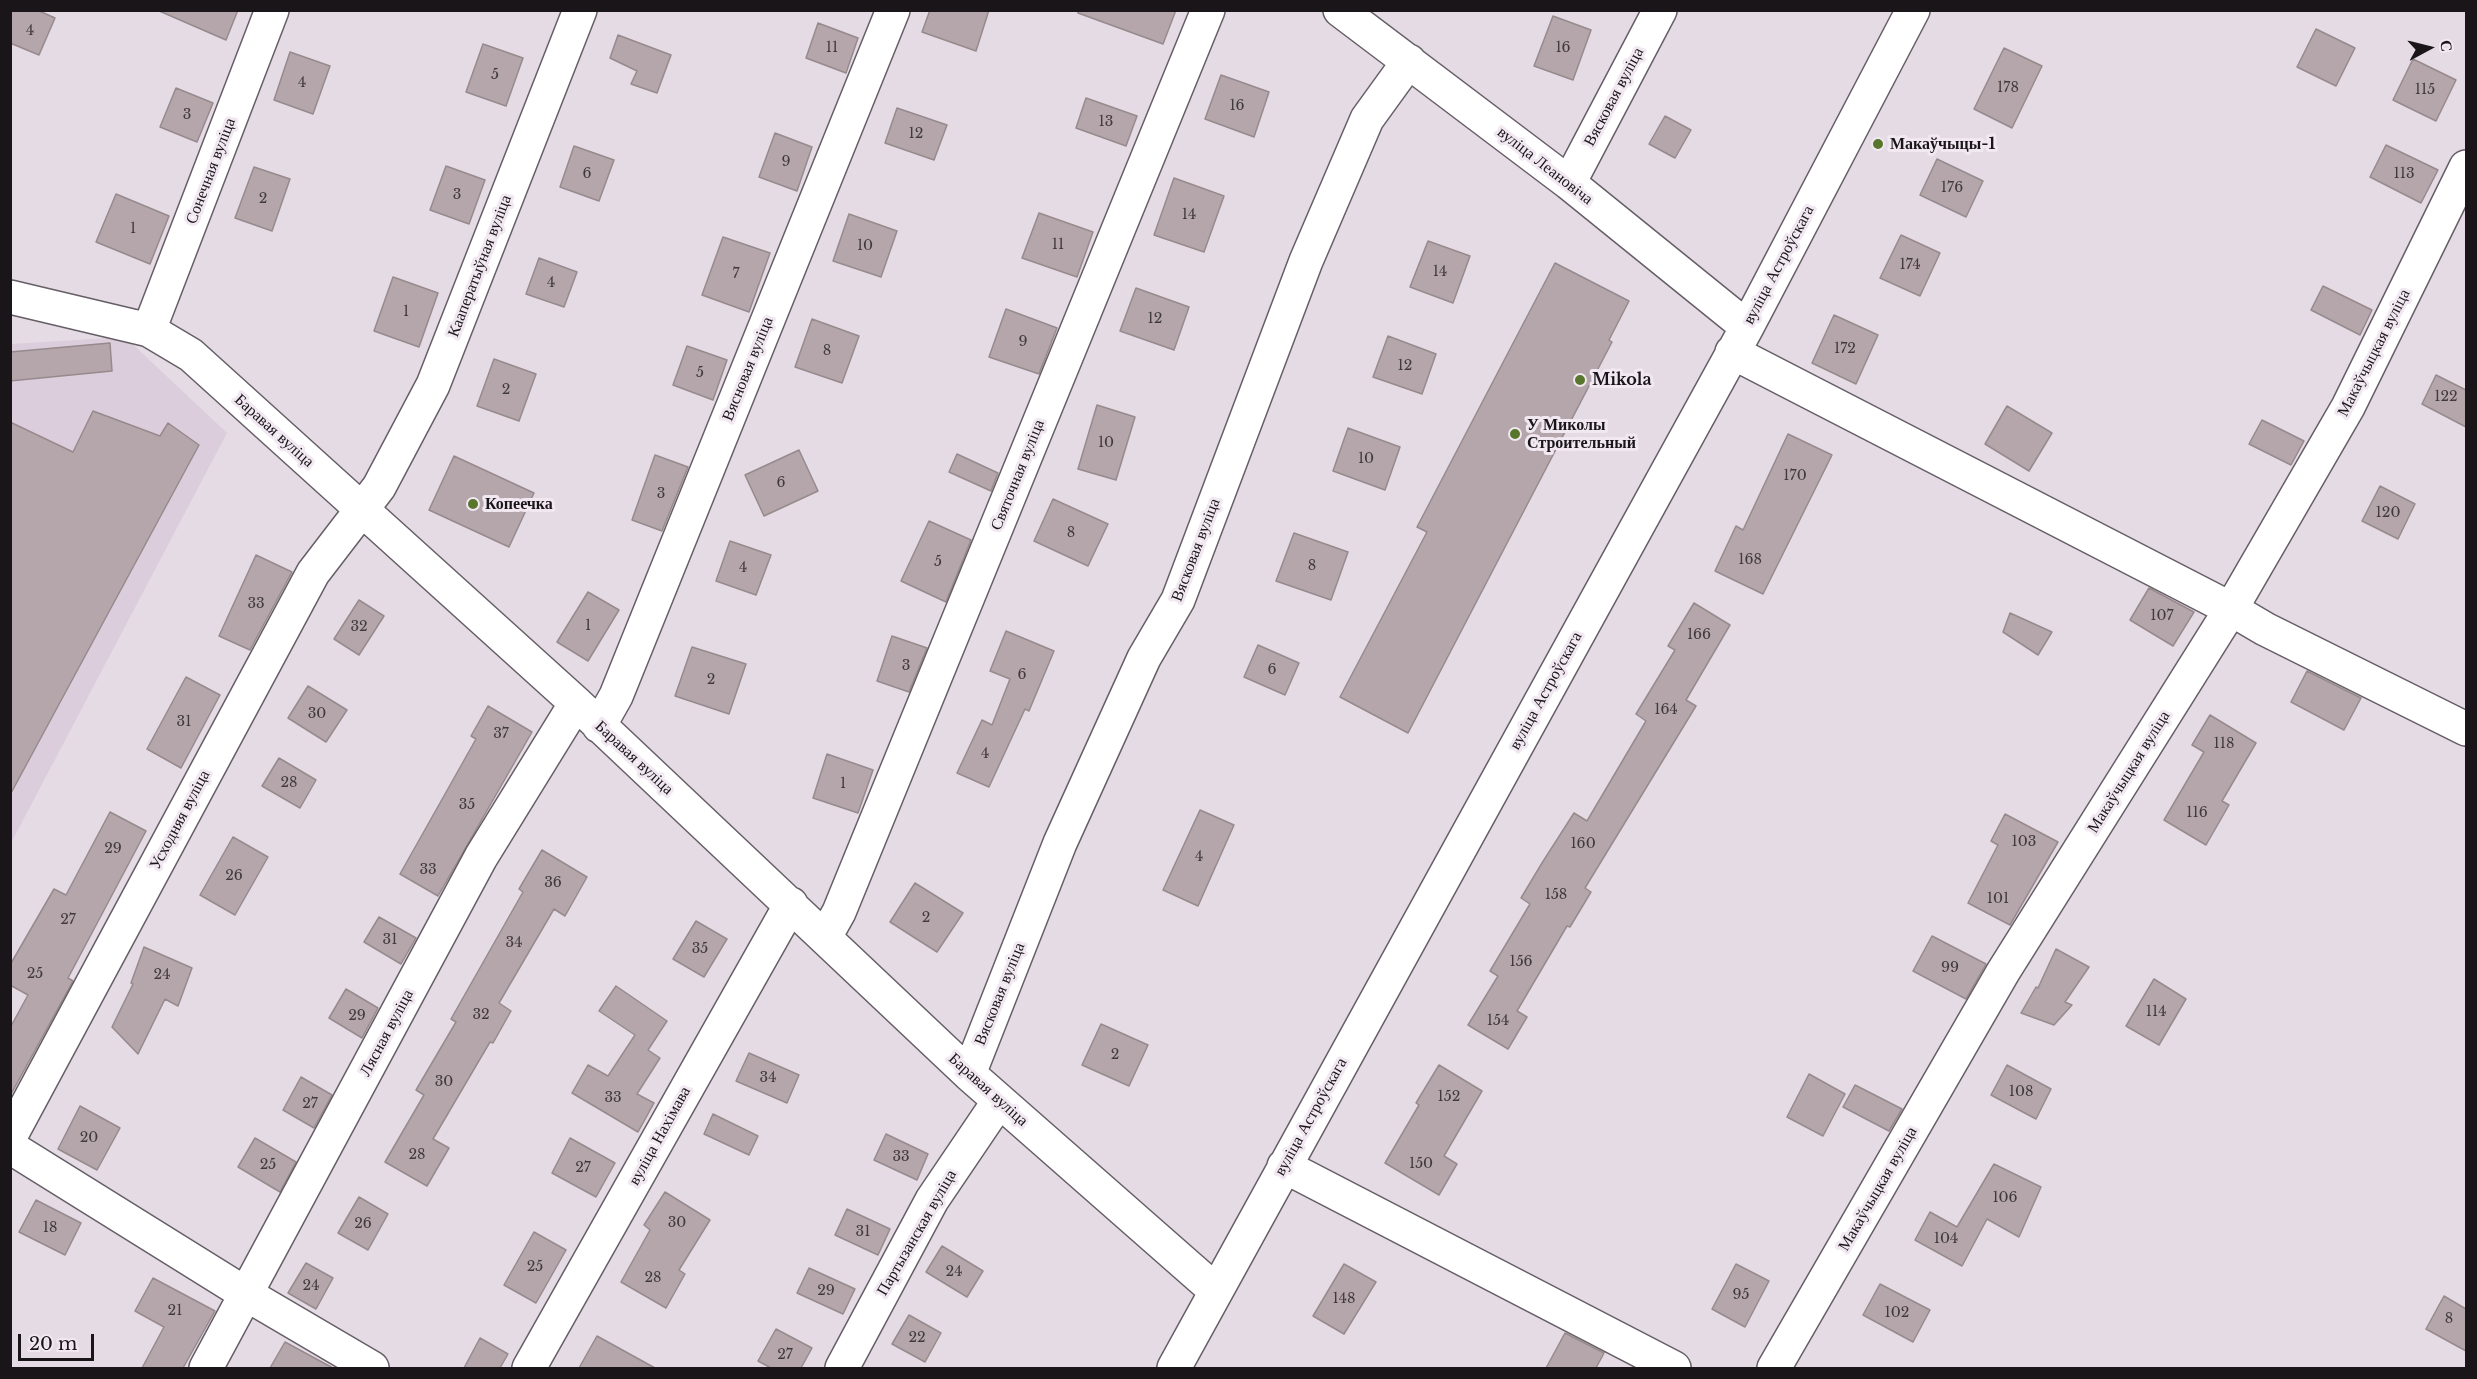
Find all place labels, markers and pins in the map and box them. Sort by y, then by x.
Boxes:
place label: Макаўчыцы-1 [1890,134,1996,154]
marker: Макаўчыцы-1 [1871,137,1885,151]
place label: Mikola [1592,370,1652,390]
marker: Mikola [1573,373,1587,387]
place label: У Миколы Строительный [1527,415,1636,453]
marker: У Миколы Строительный [1508,427,1522,441]
place label: Копеечка [485,494,553,514]
marker: Копеечка [466,497,480,511]

